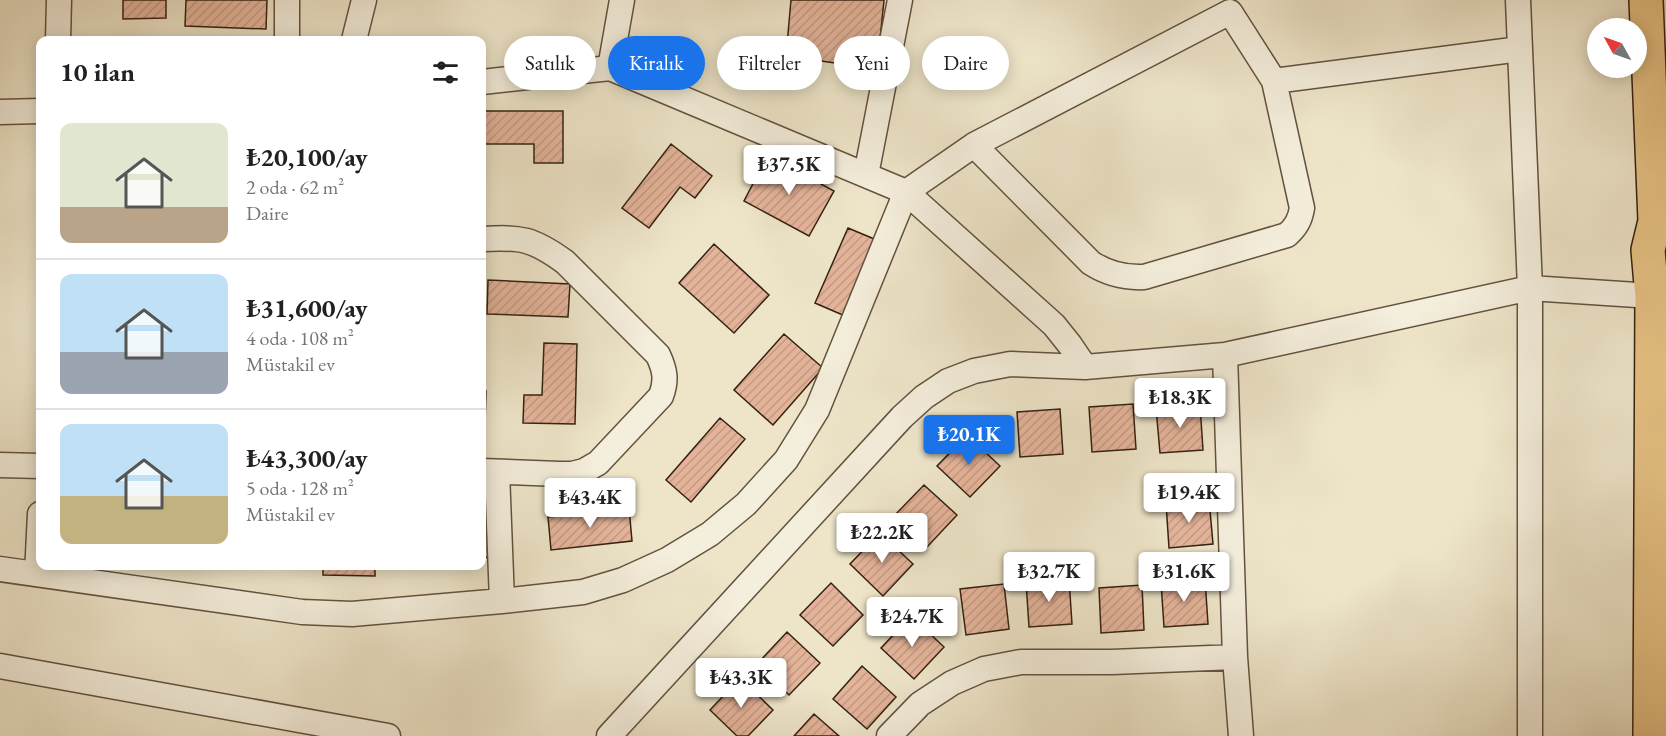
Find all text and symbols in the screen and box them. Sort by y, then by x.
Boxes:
north arrow [1587,18,1647,78]
map controls [1587,18,1647,78]
chip: Satılık [504,36,596,90]
chip: Kiralık [608,36,705,90]
chip: Filtreler [717,36,822,90]
chip: Yeni [834,36,910,90]
chip: Daire [922,36,1009,90]
text: 10 ilan [60,55,135,89]
icon: filters [429,56,462,89]
text: ₺20,100/ay [246,140,368,174]
pin: ₺37.5K [740,145,838,196]
icon: home [108,147,180,219]
text: ₺37.5K [758,151,820,177]
text: 2 oda · 62 m² [246,174,344,200]
text: Daire [246,200,288,226]
text: ₺31,600/ay [246,291,368,325]
icon: home [108,298,180,370]
text: 4 oda · 108 m² [246,325,354,351]
text: Müstakil ev [246,351,335,377]
pin: ₺18.3K [1131,378,1229,429]
text: ₺18.3K [1149,384,1211,410]
pin: ₺20.1K [920,415,1018,466]
text: ₺20.1K [938,421,1000,447]
text: ₺43,300/ay [246,441,368,475]
icon: home [108,448,180,520]
pin: ₺19.4K [1140,473,1238,524]
text: 5 oda · 128 m² [246,475,354,501]
pin: ₺43.4K [541,478,639,529]
text: ₺19.4K [1158,479,1220,505]
text: ₺43.4K [559,484,621,510]
text: Müstakil ev [246,501,335,527]
pin: ₺22.2K [833,513,931,564]
text: ₺22.2K [851,519,913,545]
pin: ₺32.7K [1000,552,1098,603]
pin: ₺31.6K [1135,552,1233,603]
text: ₺32.7K [1018,558,1080,584]
text: ₺31.6K [1153,558,1215,584]
pin: ₺24.7K [863,597,961,648]
text: ₺24.7K [881,603,943,629]
pin: ₺43.3K [692,658,790,709]
text: ₺43.3K [710,664,772,690]

